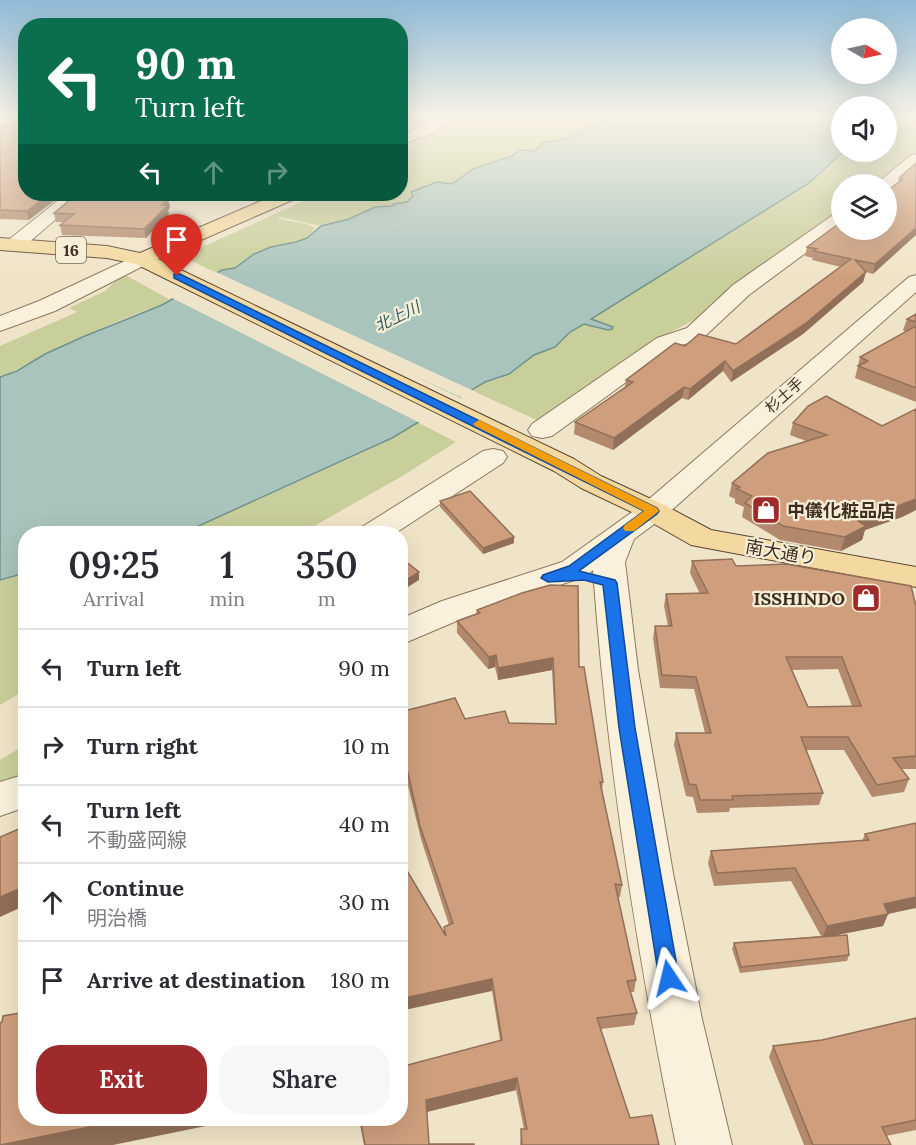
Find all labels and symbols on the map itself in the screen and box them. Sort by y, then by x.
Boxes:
north arrow [831,18,897,84]
pin [151,214,202,276]
road number: 16 [56,237,86,263]
water label: 北上川 [371,296,425,336]
street label: 杉土手 [761,373,807,417]
shop icon: 中儀化粧品店 [750,494,782,526]
place label: 中儀化粧品店 [787,499,895,522]
street label: 南大通り [744,534,818,570]
shop icon: ISSHINDO [850,582,882,614]
place label: ISSHINDO [754,587,845,610]
position arrow [637,946,701,1010]

